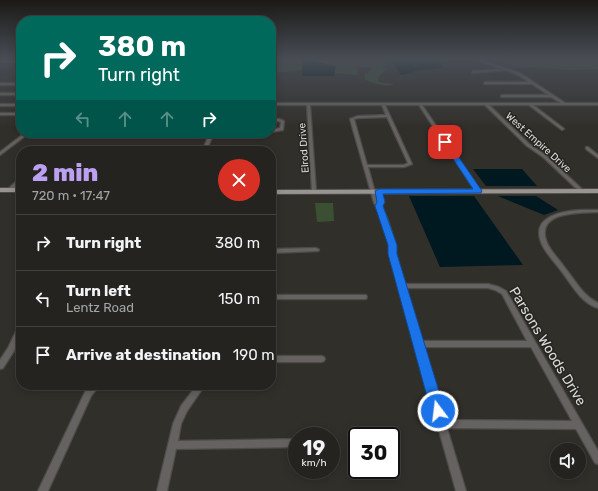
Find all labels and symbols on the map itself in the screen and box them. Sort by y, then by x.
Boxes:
street label: West Empire Drive [503,110,574,176]
street label: Elrod Drive [296,122,312,173]
pin [428,125,462,159]
street label: Parsons Woods Drive [505,284,590,409]
position arrow [417,390,459,432]
speed limit sign: 30 [348,427,400,479]

